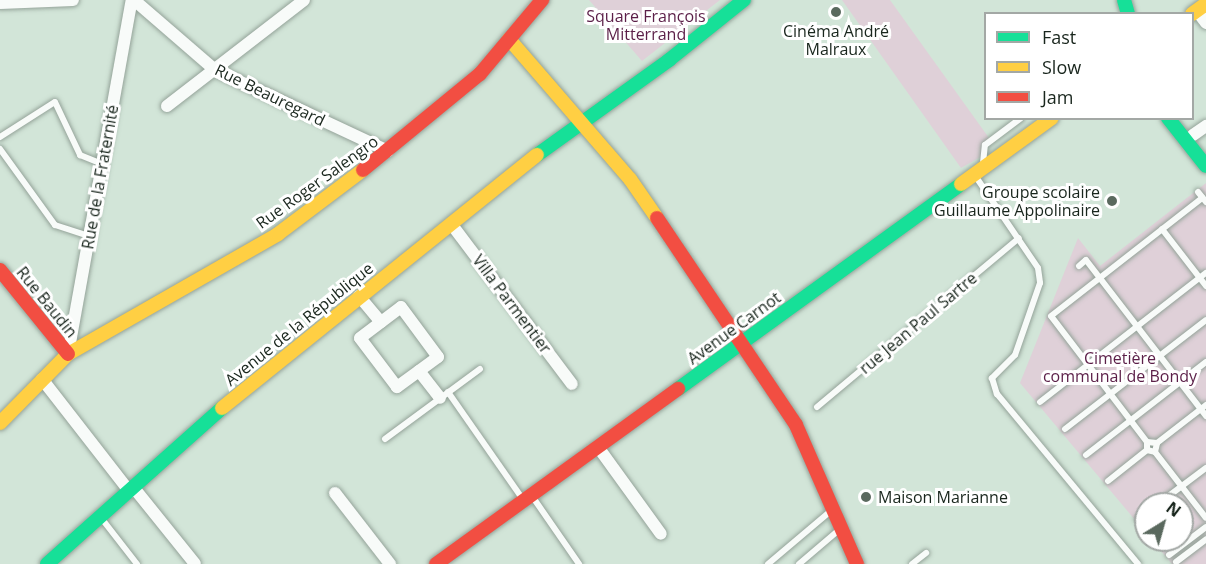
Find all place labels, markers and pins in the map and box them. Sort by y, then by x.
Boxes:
marker: Cinéma André Malraux [829,5,843,19]
place label: Cinéma André Malraux [783,21,889,59]
place label: Groupe scolaire Guillaume Appolinaire [934,182,1100,220]
marker: Groupe scolaire Guillaume Appolinaire [1105,194,1119,208]
place label: Maison Marianne [878,487,1008,507]
marker: Maison Marianne [859,490,873,504]

